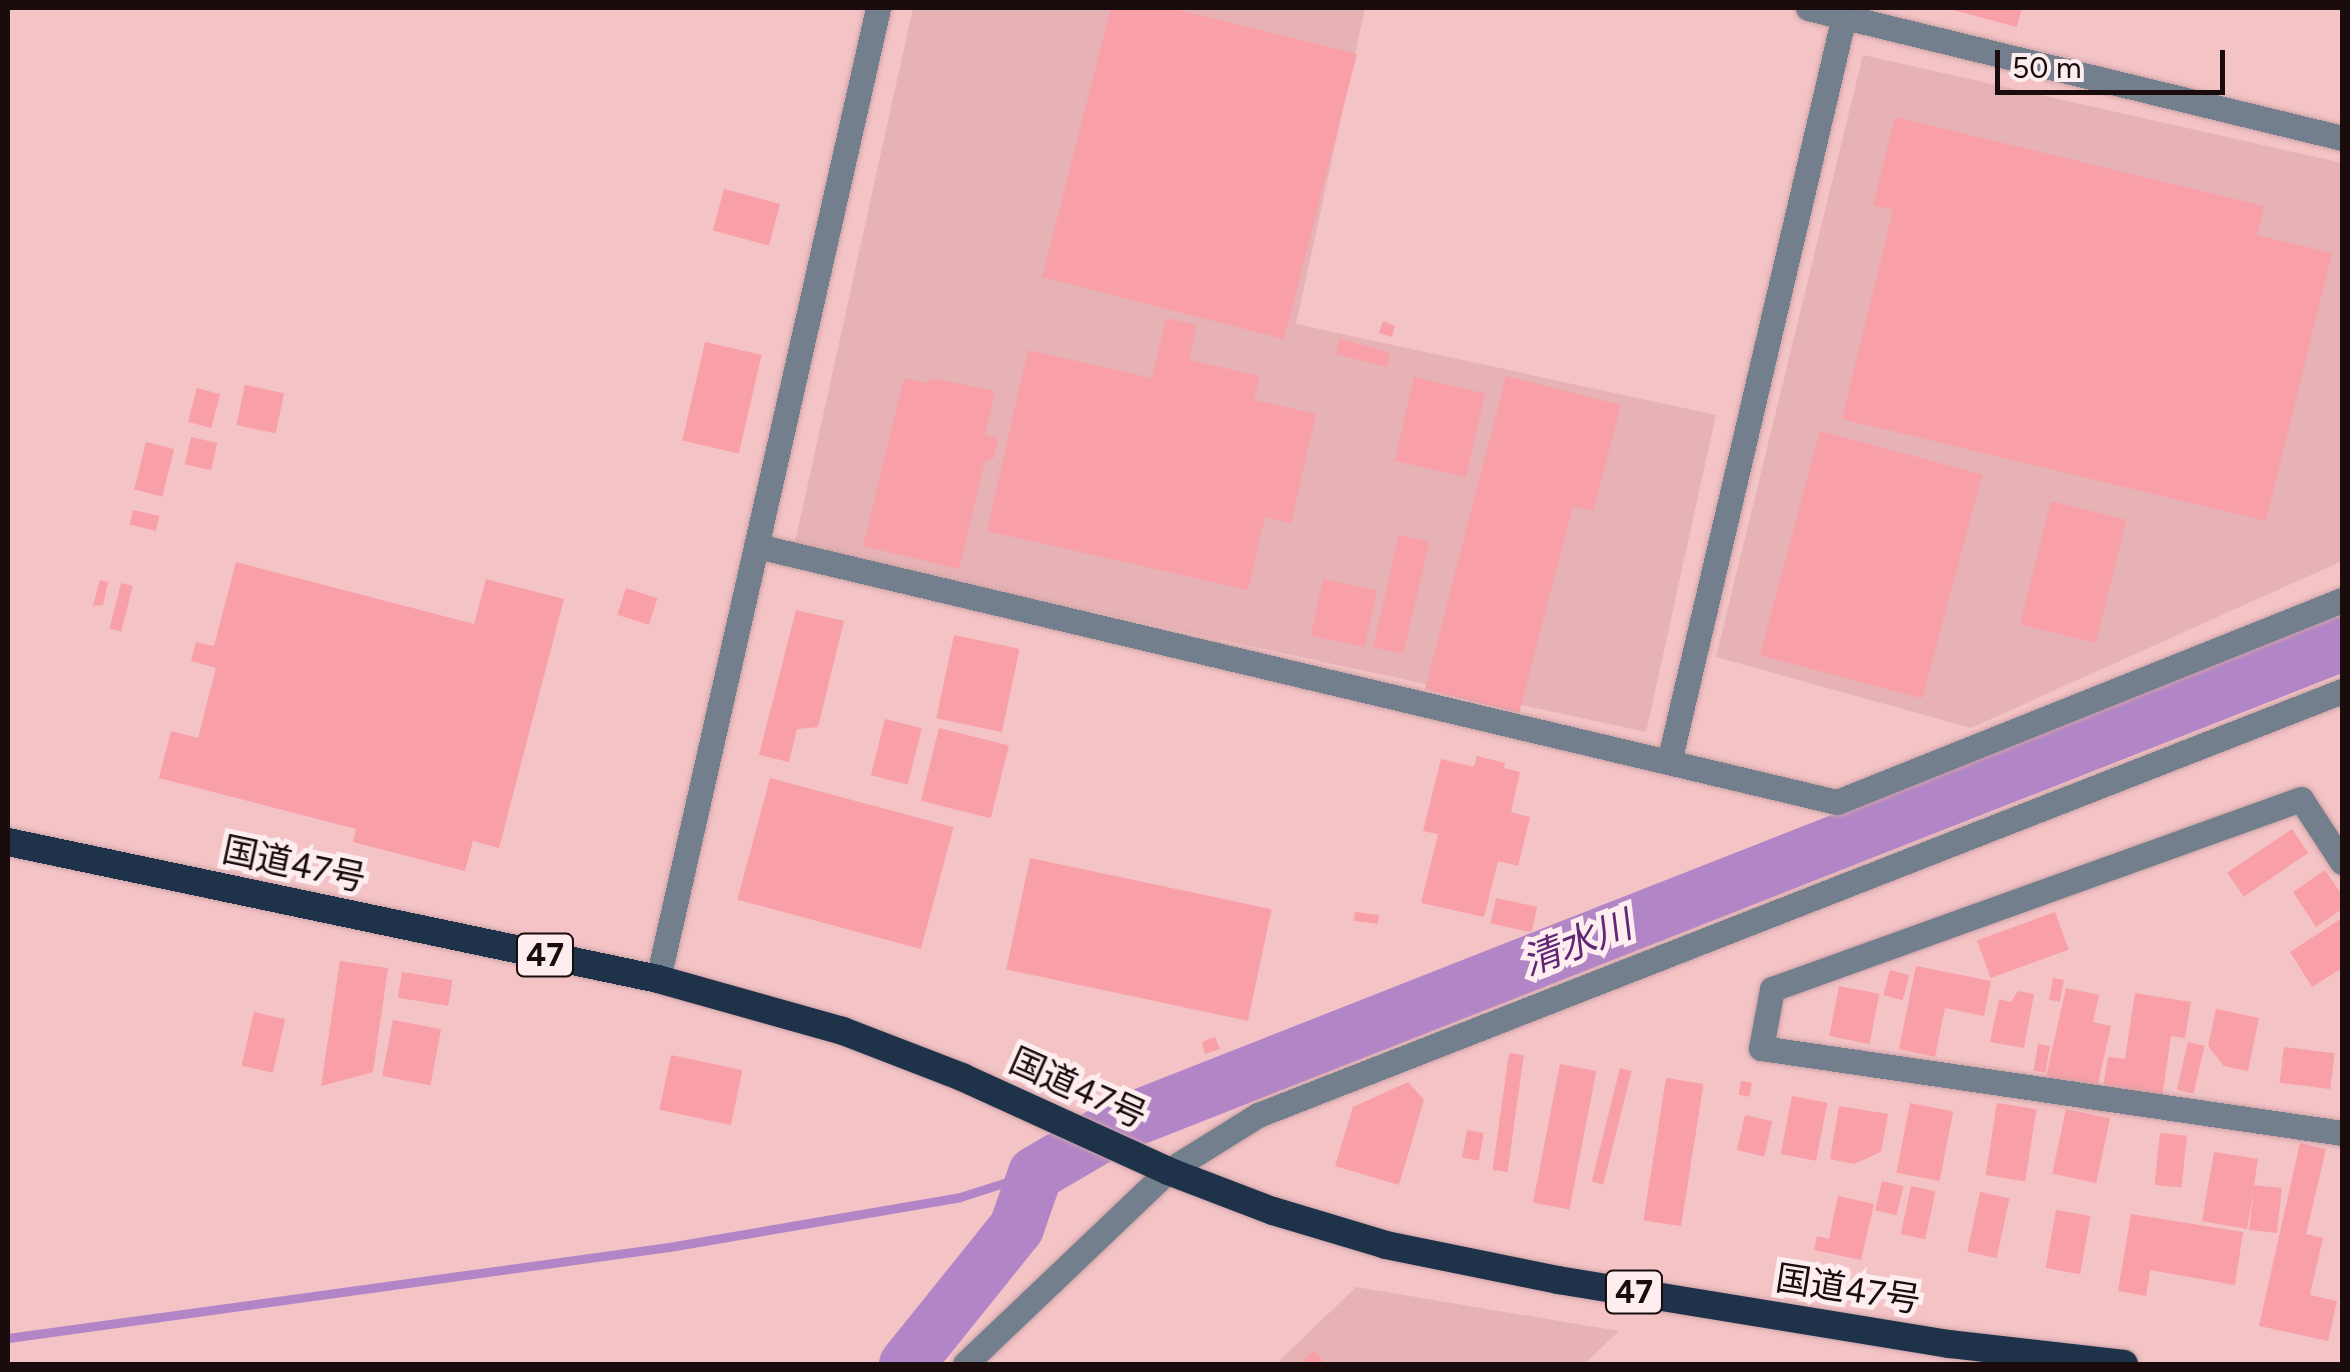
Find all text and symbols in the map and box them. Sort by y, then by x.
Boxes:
scale bar [2000,30,2230,92]
text: 50 m [2012,49,2081,86]
street label: 国道47号 [218,828,370,900]
water label: 清水川 [1516,902,1638,986]
road number: 47 [515,928,575,982]
street label: 国道47号 [1003,1039,1153,1137]
street label: 国道47号 [1773,1257,1923,1321]
road number: 47 [1604,1265,1664,1319]

